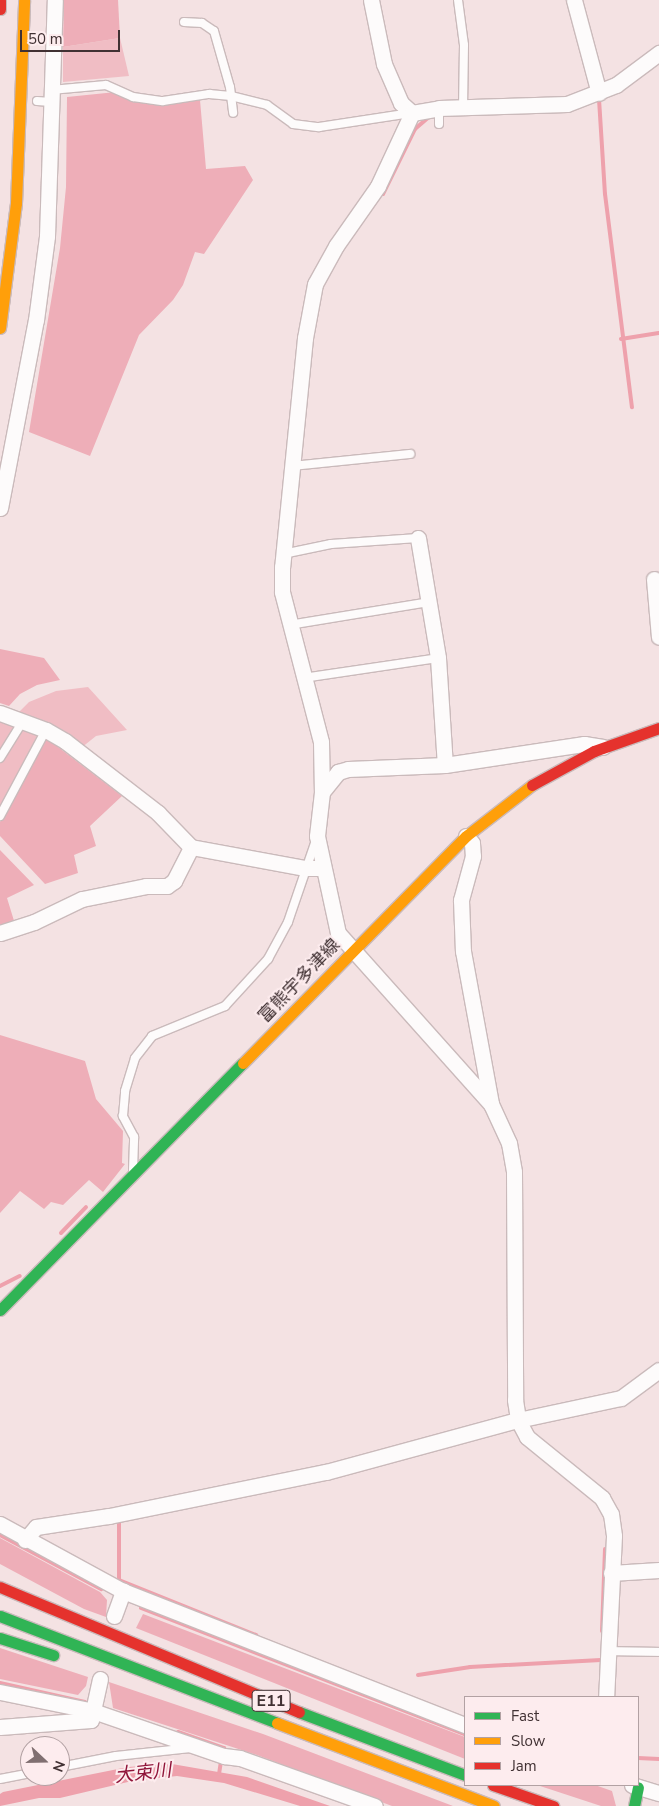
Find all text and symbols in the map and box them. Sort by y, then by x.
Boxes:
scale bar [22,20,122,52]
text: 50 m [28,29,63,49]
street label: 富熊宇多津線 [254,935,344,1027]
road number: E11 [251,1688,291,1714]
legend [464,1696,639,1786]
text: Fast [511,1706,539,1726]
text: Slow [511,1731,545,1751]
north arrow [20,1736,70,1786]
text: Jam [511,1756,537,1776]
text: N [48,1758,69,1774]
water label: 大束川 [113,1760,173,1788]

